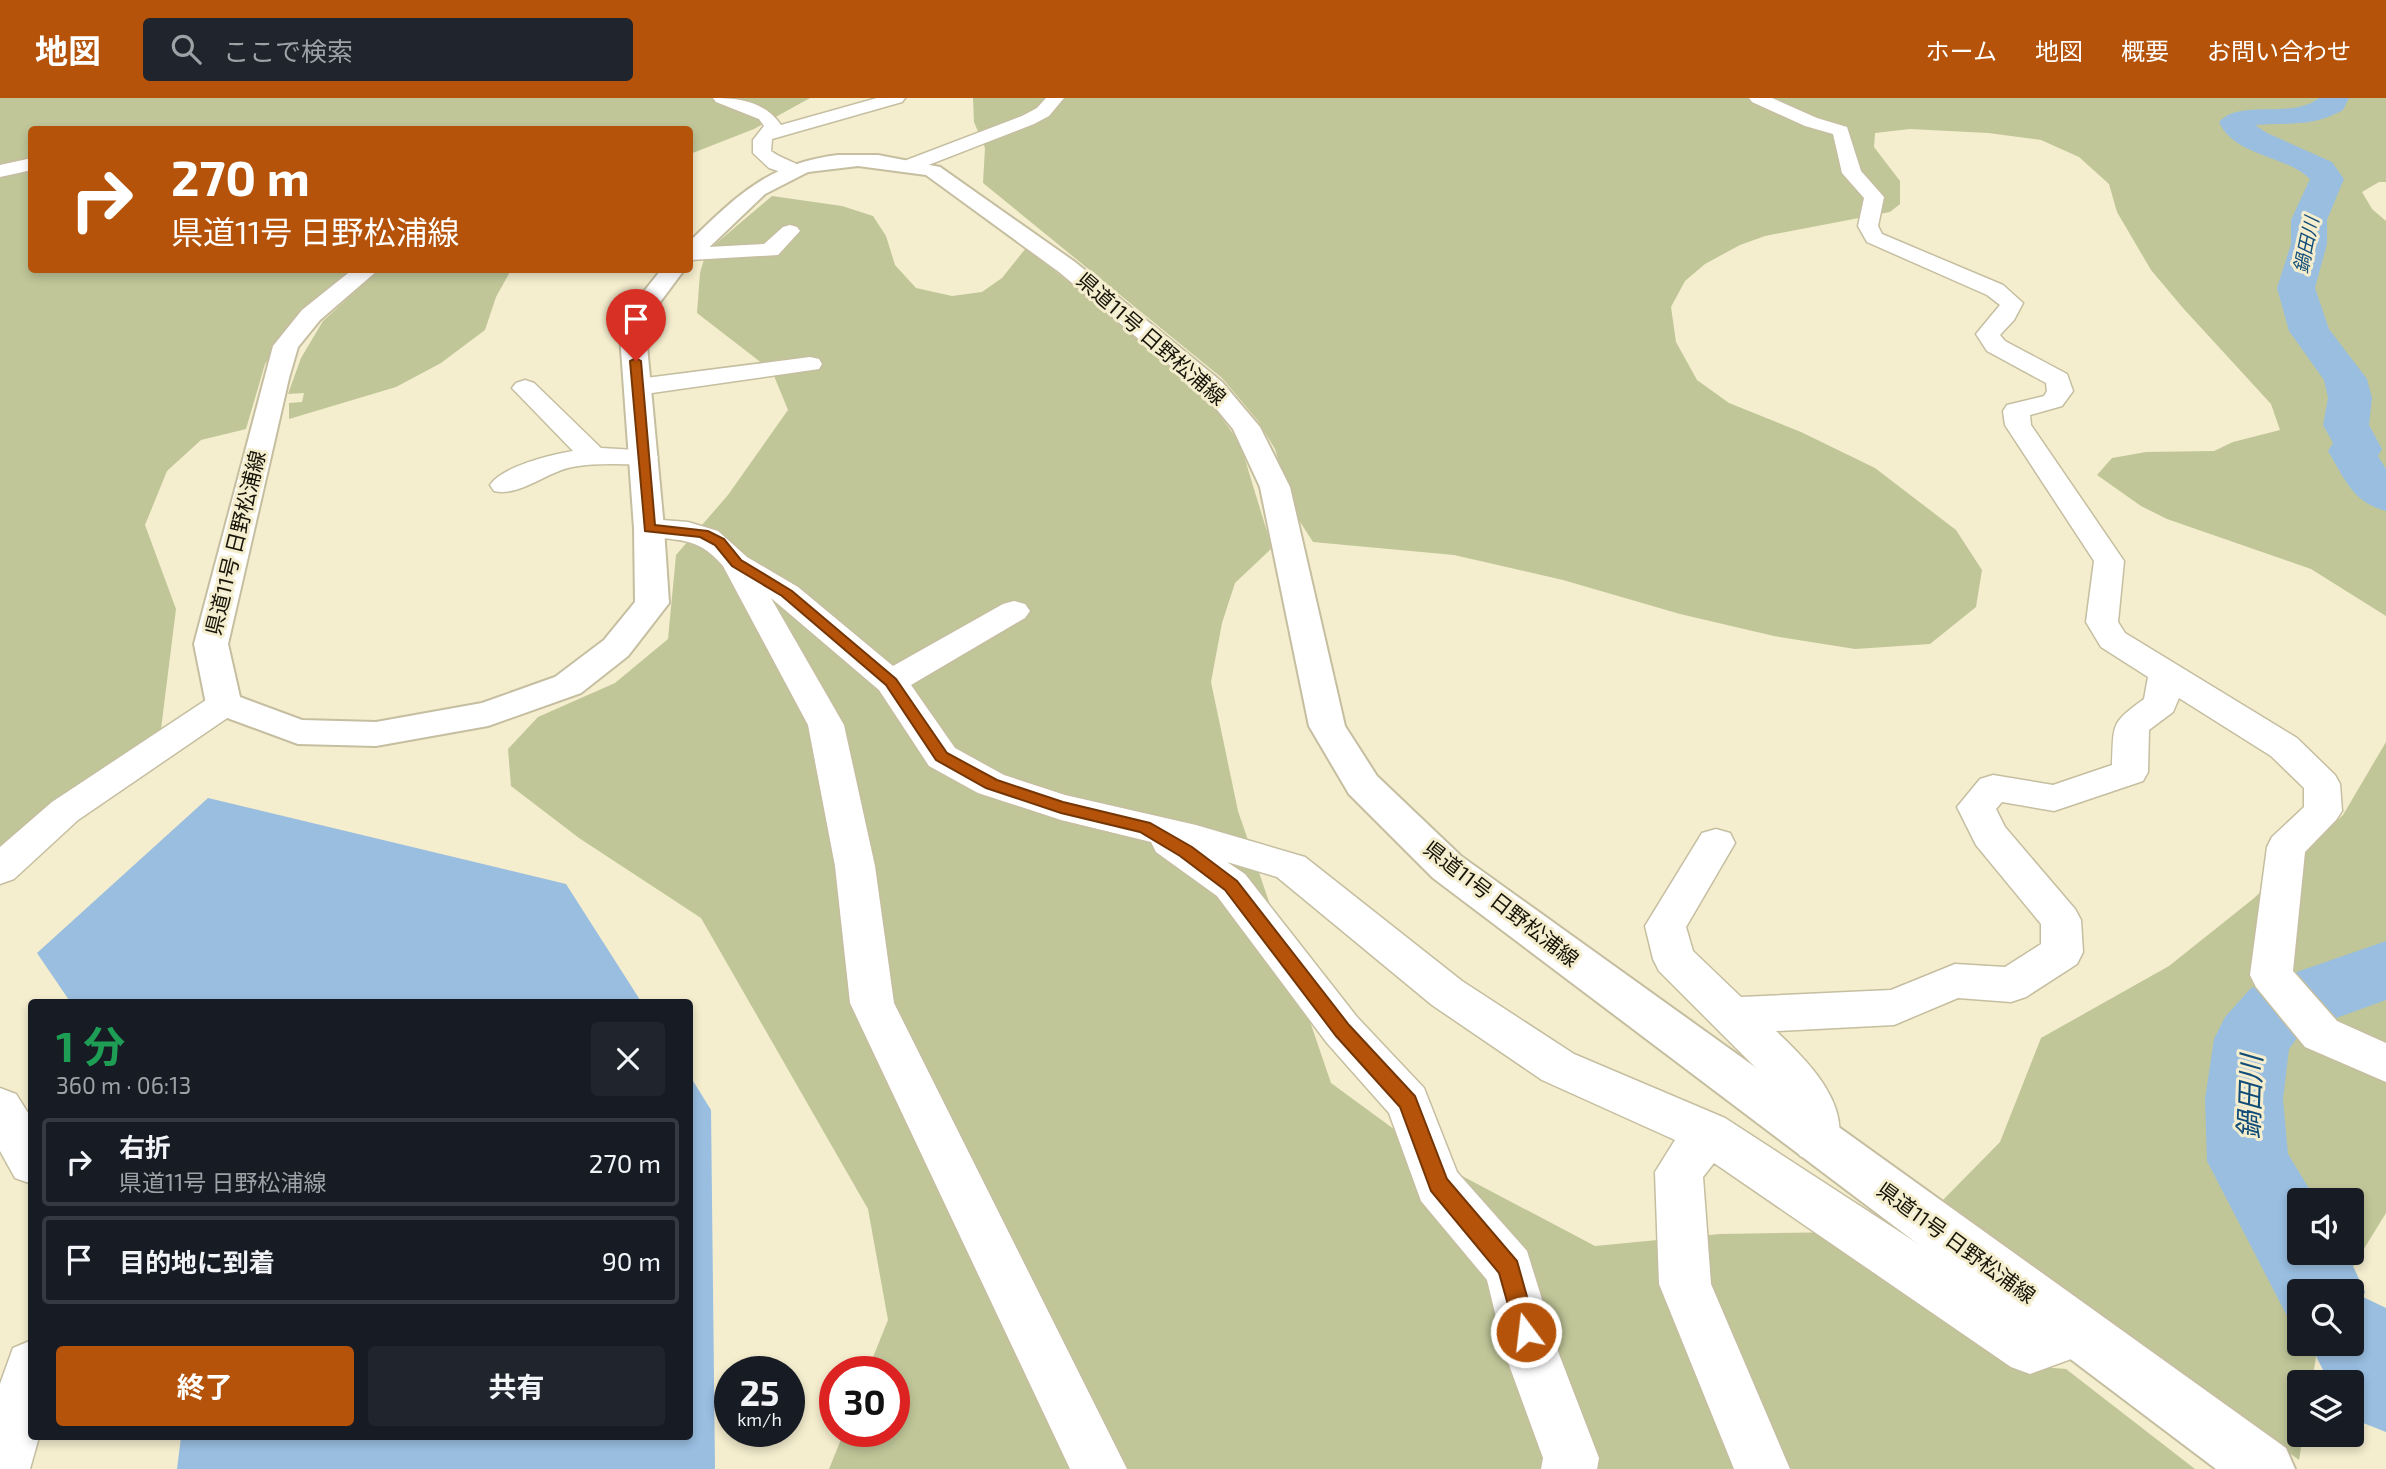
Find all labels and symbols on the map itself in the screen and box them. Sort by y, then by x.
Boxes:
water label: 鍋田川 [2288,213,2323,275]
street label: 県道11号 日野松浦線 [1072,266,1232,409]
pin [606,289,666,361]
street label: 県道11号 日野松浦線 [200,448,270,638]
street label: 県道11号 日野松浦線 [1420,835,1584,971]
water label: 鍋田川 [2231,1051,2268,1140]
street label: 県道11号 日野松浦線 [1873,1176,2041,1308]
position arrow [1489,1295,1563,1369]
speed limit sign: 30 [819,1356,910,1447]

